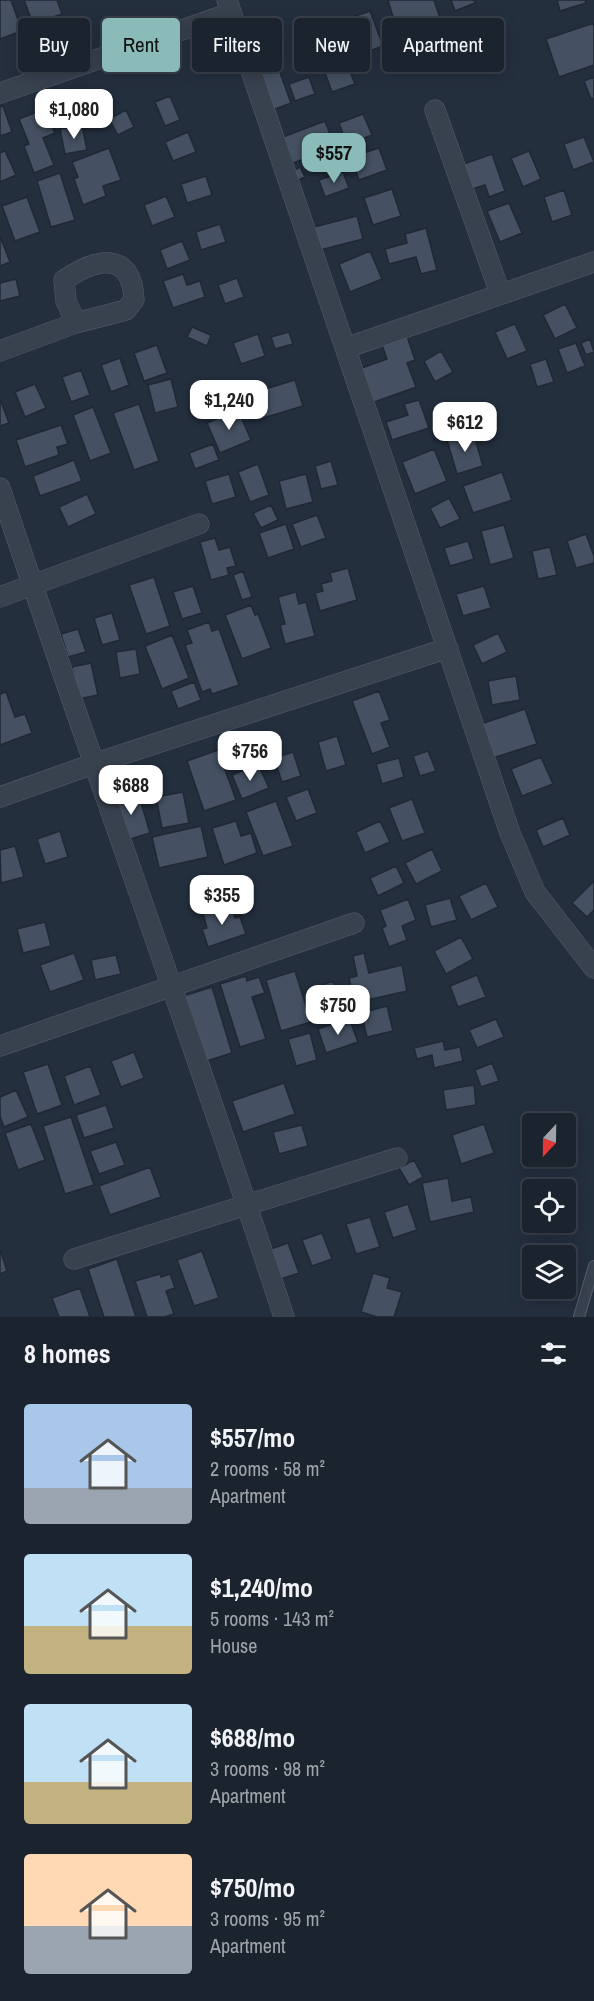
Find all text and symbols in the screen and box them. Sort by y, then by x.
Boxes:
chip: Buy [18,18,90,72]
chip: Rent [102,18,180,72]
chip: Filters [192,18,282,72]
chip: New [294,18,370,72]
chip: Apartment [382,18,504,72]
pin: $1,080 [25,89,123,140]
text: $1,080 [49,95,99,122]
pin: $557 [298,133,370,184]
text: $557 [316,139,352,166]
pin: $1,240 [180,380,278,431]
text: $1,240 [204,386,254,413]
pin: $612 [429,402,501,453]
text: $612 [447,408,483,435]
pin: $756 [214,731,286,782]
text: $756 [232,737,268,764]
pin: $688 [95,765,167,816]
text: $688 [113,771,149,798]
pin: $355 [186,875,258,926]
text: $355 [204,881,240,908]
pin: $750 [302,985,374,1036]
text: $750 [320,991,356,1018]
north arrow [522,1113,576,1167]
map controls [522,1113,576,1299]
button: locate [522,1179,576,1233]
button: layers [522,1245,576,1299]
text: 8 homes [24,1336,111,1371]
icon: filters [537,1337,570,1370]
text: $557/mo [210,1420,295,1455]
icon: home [72,1428,144,1500]
text: 2 rooms · 58 m² [210,1455,325,1482]
text: Apartment [210,1482,286,1509]
text: $1,240/mo [210,1570,313,1605]
icon: home [72,1578,144,1650]
text: 5 rooms · 143 m² [210,1605,334,1632]
text: House [210,1632,257,1659]
text: $688/mo [210,1720,295,1755]
icon: home [72,1728,144,1800]
text: 3 rooms · 98 m² [210,1755,325,1782]
text: Apartment [210,1782,286,1809]
text: $750/mo [210,1870,295,1905]
icon: home [72,1878,144,1950]
text: 3 rooms · 95 m² [210,1905,325,1932]
text: Apartment [210,1932,286,1959]

